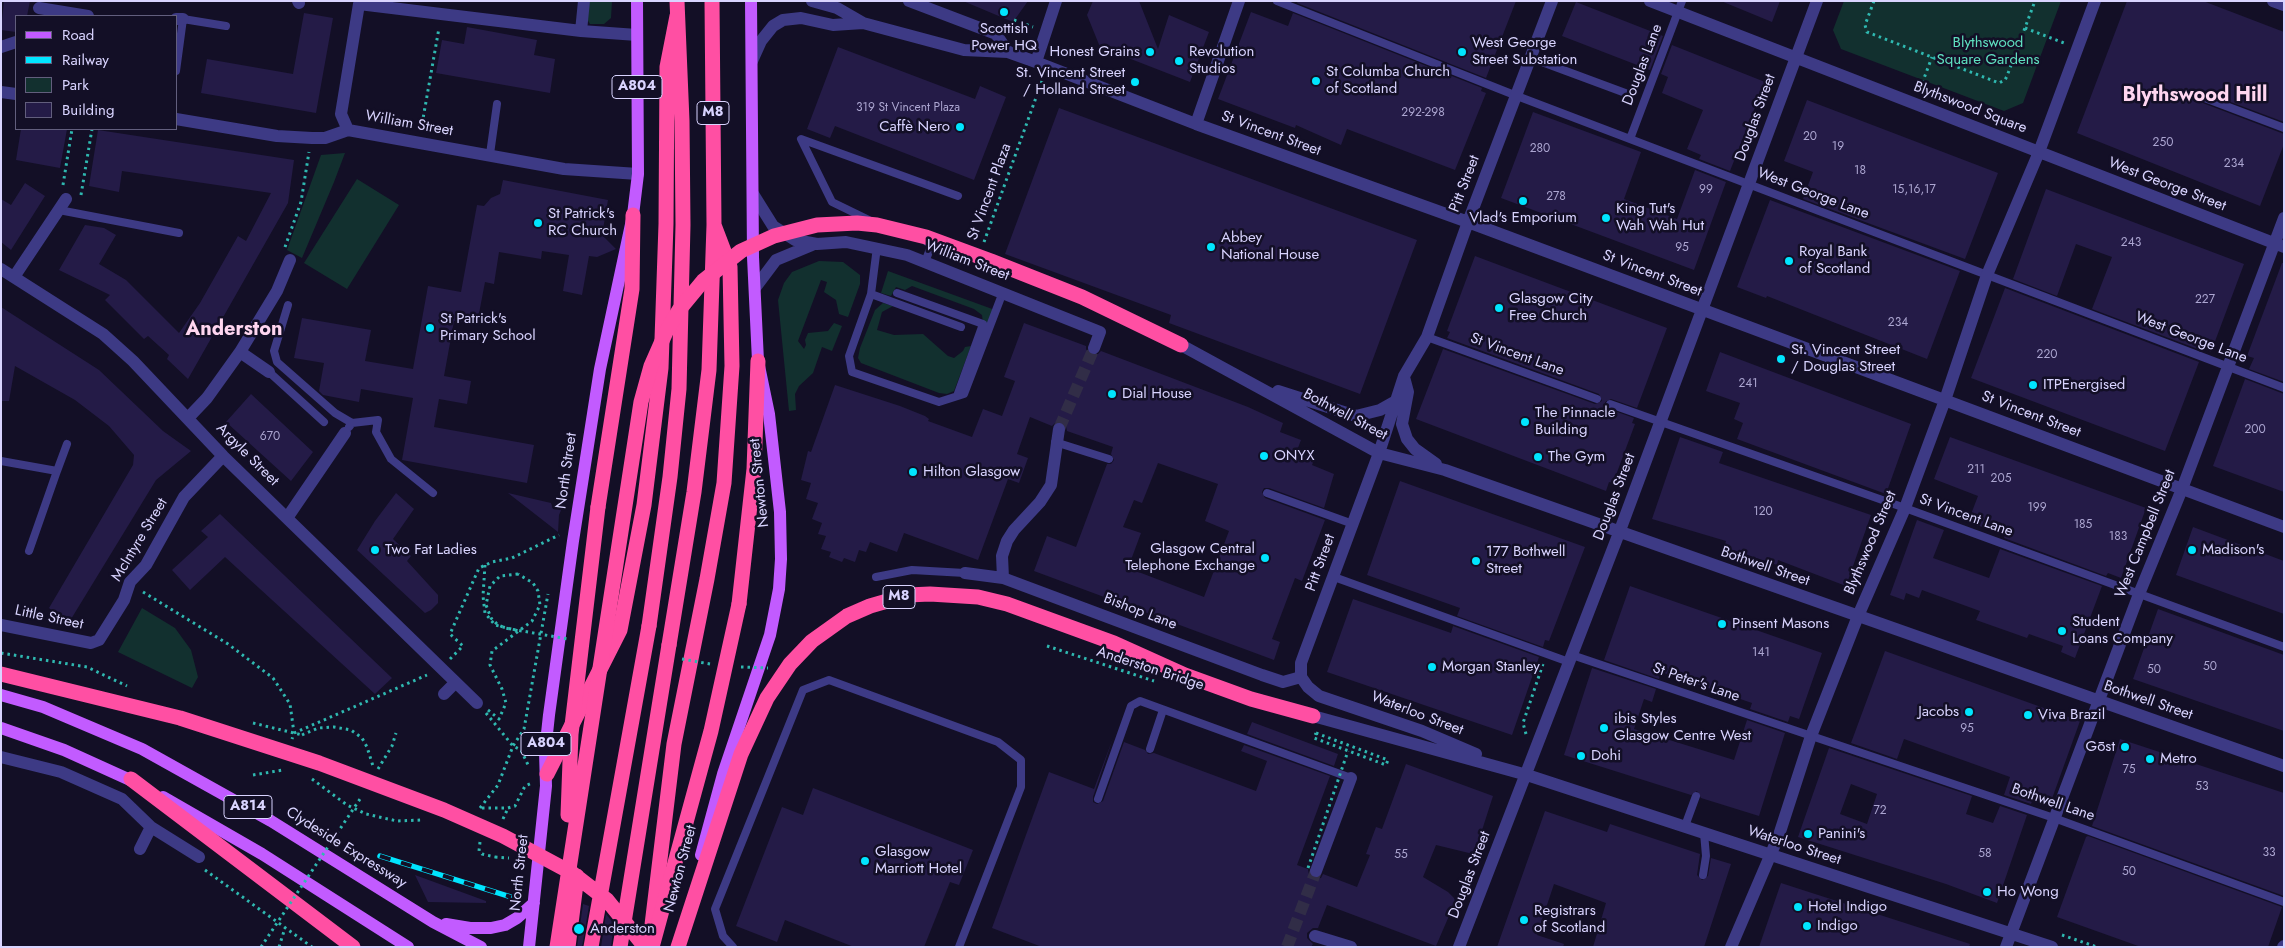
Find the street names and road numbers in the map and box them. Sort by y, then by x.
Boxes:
street label: Douglas Lane [1619,22,1667,108]
street label: Douglas Street [1732,72,1780,164]
road number: A804 [612,75,662,98]
street label: Blythswood Square [1911,78,2029,138]
road number: M8 [697,102,729,125]
street label: William Street [364,107,454,141]
street label: St Vincent Street [1219,108,1323,160]
street label: St Vincent Plaza [964,141,1016,243]
street label: Pitt Street [1446,153,1484,215]
street label: West George Street [2106,154,2228,216]
street label: West George Lane [1755,164,1871,224]
street label: William Street [922,237,1012,285]
street label: St Vincent Street [1600,247,1704,301]
street label: West George Lane [2133,308,2249,368]
street label: St Vincent Lane [1468,330,1566,380]
street label: Bothwell Street [1300,385,1390,445]
street label: St Vincent Street [1979,388,2083,442]
street label: Argyle Street [212,420,282,490]
street label: North Street [553,432,581,510]
street label: Newton Street [746,438,774,528]
street label: Douglas Street [1590,451,1640,543]
street label: West Campbell Street [2112,467,2180,601]
street label: Blythswood Street [1841,488,1901,598]
street label: St Vincent Lane [1917,491,2015,541]
street label: McIntyre Street [108,495,172,585]
street label: Pitt Street [1302,532,1340,594]
street label: Bothwell Street [1718,543,1812,591]
road number: M8 [883,586,915,608]
street label: Bishop Lane [1101,590,1179,634]
street label: Little Street [13,602,85,634]
street label: Anderston Bridge [1094,643,1206,695]
street label: St Peter's Lane [1650,660,1742,706]
street label: Bothwell Street [2101,677,2195,725]
street label: Waterloo Street [1368,688,1466,740]
road number: A804 [521,732,571,756]
street label: Bothwell Lane [2009,780,2097,826]
road number: A814 [224,796,272,819]
street label: Clydeside Expressway [282,804,410,892]
street label: Waterloo Street [1745,822,1843,870]
street label: Newton Street [661,824,701,914]
street label: Douglas Street [1445,829,1495,921]
street label: North Street [507,834,533,912]

